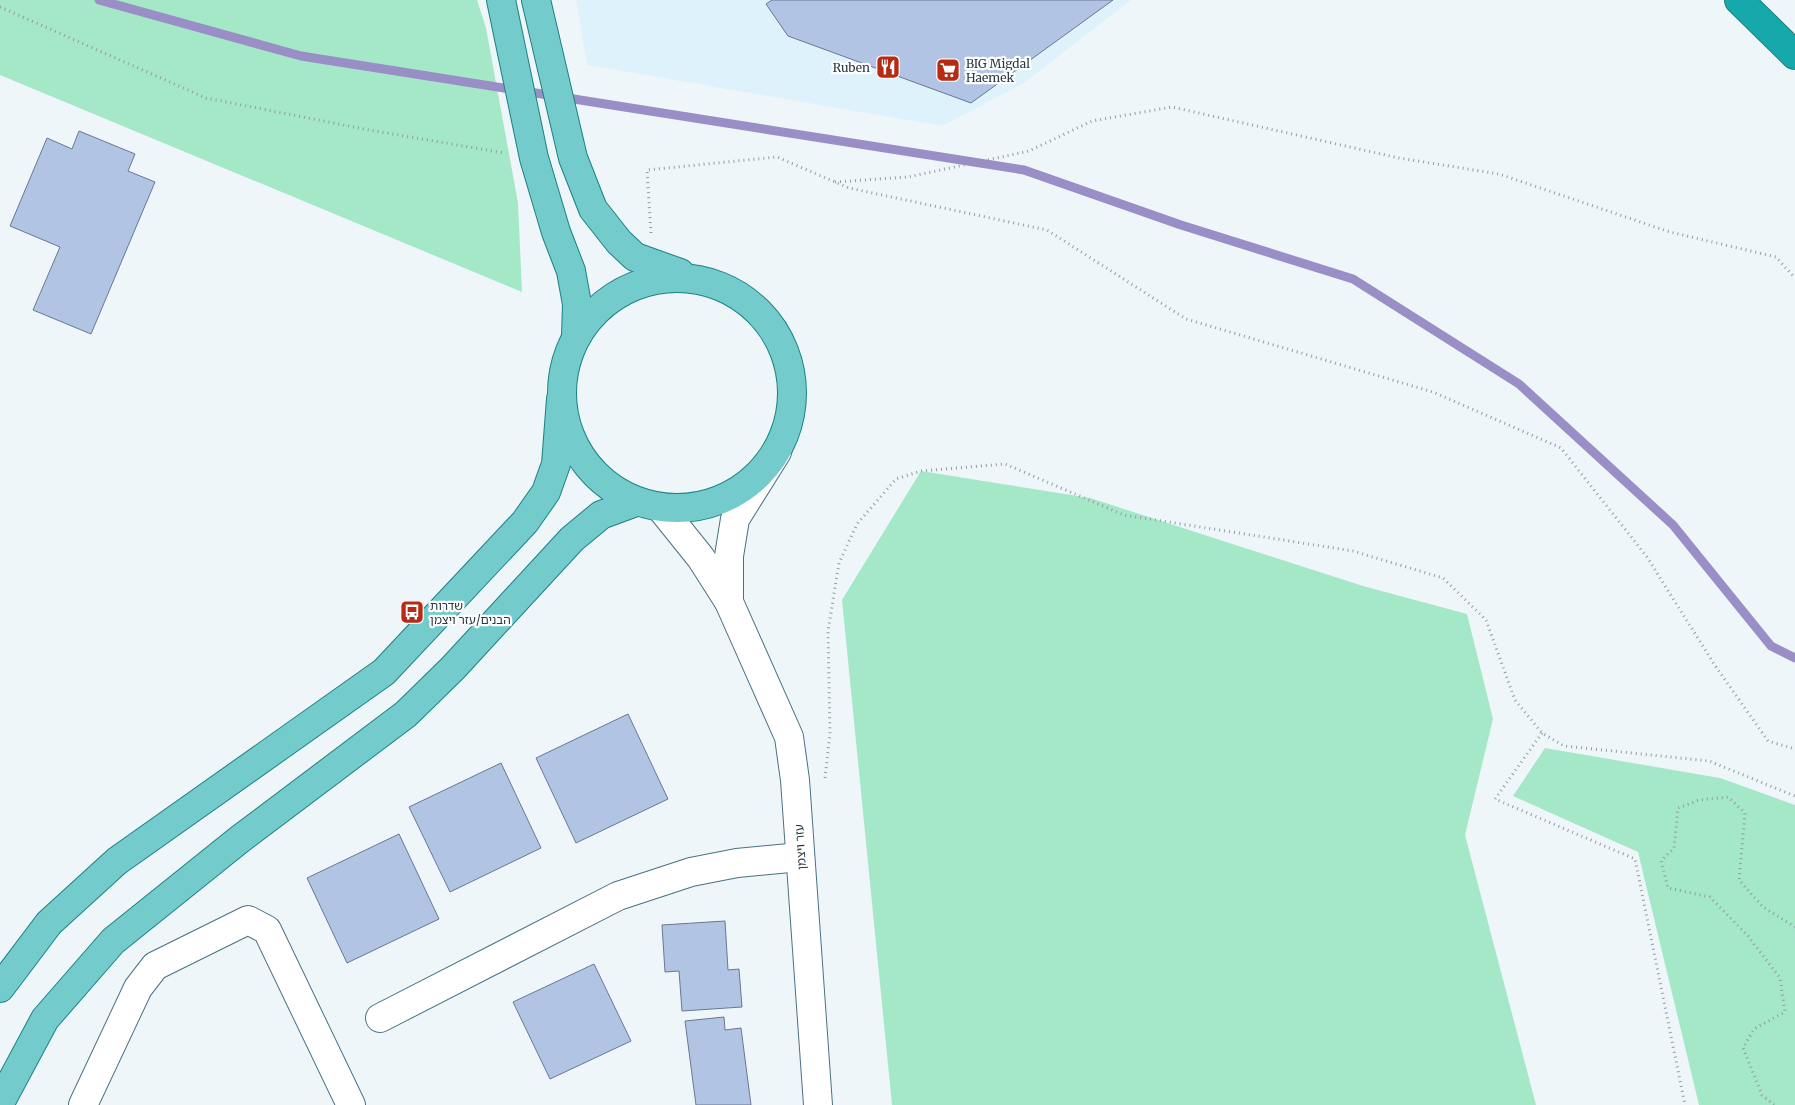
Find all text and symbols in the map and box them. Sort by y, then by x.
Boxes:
restaurant icon: Ruben [875,54,901,80]
place label: BIG Migdal Haemek [966,56,1030,85]
supermarket icon: BIG Migdal Haemek [935,57,961,83]
place label: Ruben [833,60,870,75]
place label: שדרות הבנים/עזר ויצמן [430,598,511,627]
bus stop icon: שדרות הבנים/עזר ויצמן [399,599,425,625]
street label: עזר ויצמן [791,824,809,870]

